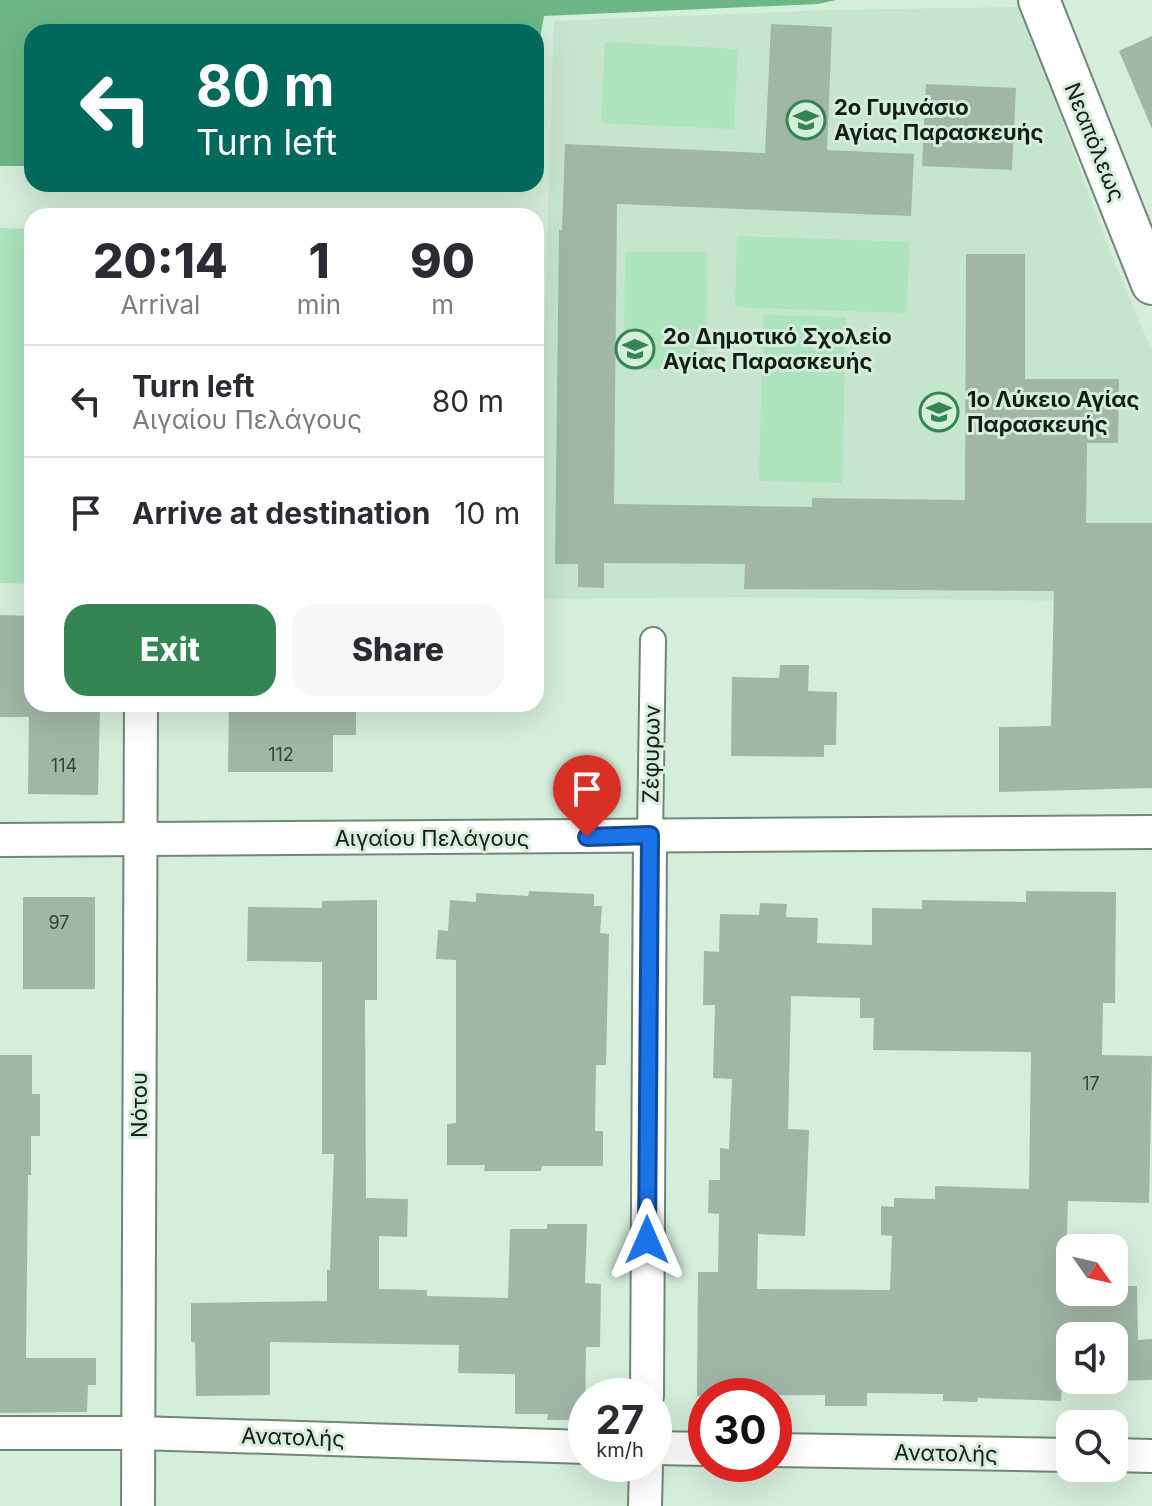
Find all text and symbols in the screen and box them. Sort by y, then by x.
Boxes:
text: 80 m [196,52,335,120]
icon: left [64,56,168,160]
street label: Νεαπόλεως [1059,79,1131,205]
place label: 2ο Γυμνάσιο Αγίας Παρασκευής [834,94,1043,145]
school or university icon: 2ο Γυμνάσιο Αγίας Παρασκευής [785,99,827,141]
text: Turn left [196,120,337,164]
text: 20:14 [93,231,228,290]
text: 1 [308,231,330,290]
text: 90 [410,231,475,290]
text: Arrival [120,289,200,320]
text: min [297,289,341,320]
text: m [431,289,454,320]
place label: 2ο Δημοτικό Σχολείο Αγίας Παρασκευής [663,323,892,374]
school or university icon: 2ο Δημοτικό Σχολείο Αγίας Παρασκευής [614,328,656,370]
text: Turn left [132,368,254,404]
icon: left [64,379,108,423]
text: 80 m [432,383,504,419]
place label: 1ο Λύκειο Αγίας Παρασκευής [967,386,1140,437]
school or university icon: 1ο Λύκειο Αγίας Παρασκευής [918,391,960,433]
text: Αιγαίου Πελάγους [132,404,362,435]
icon: arrive [64,491,108,535]
text: Arrive at destination [132,495,430,531]
text: 10 m [454,495,520,531]
button: Exit [64,604,276,696]
button: Share [292,604,504,696]
street label: Ζέφυρων [637,704,665,804]
house number: 112 [268,744,294,765]
house number: 114 [51,755,77,776]
pin [553,755,621,837]
icon: arrive [565,767,609,811]
street label: Αιγαίου Πελάγους [335,825,529,851]
house number: 97 [49,912,70,933]
street label: Νότου [126,1072,152,1138]
house number: 17 [1082,1073,1100,1094]
position arrow [605,1198,689,1282]
north arrow [1056,1234,1128,1306]
map controls [1056,1234,1128,1482]
button: sound [1056,1322,1128,1394]
speed limit sign: 30 [688,1378,792,1482]
text: 27 [596,1395,644,1444]
button: search [1056,1410,1128,1482]
street label: Ανατολής [241,1422,345,1452]
text: km/h [596,1438,644,1462]
street label: Ανατολής [894,1439,998,1467]

